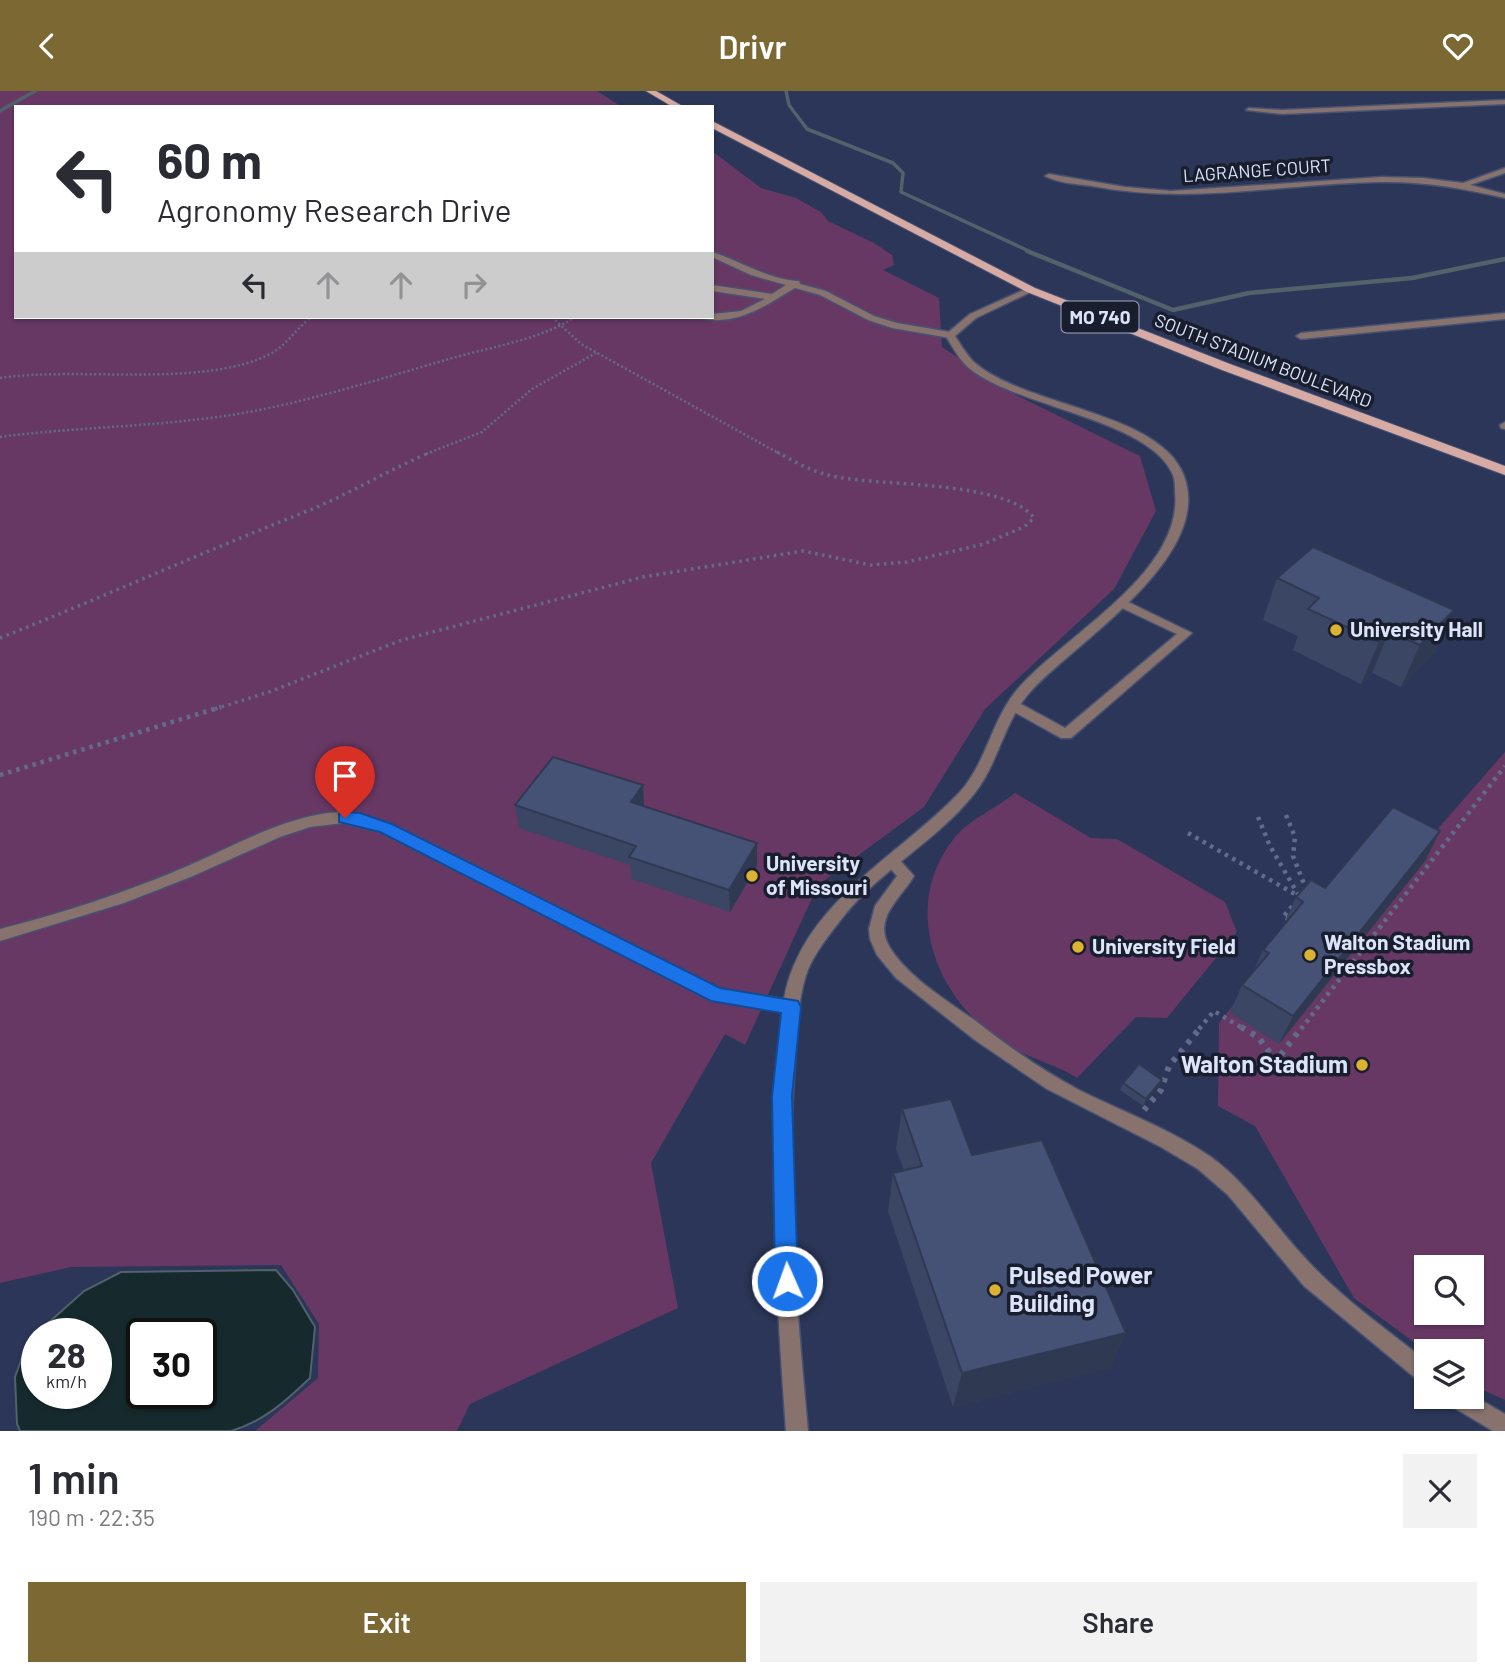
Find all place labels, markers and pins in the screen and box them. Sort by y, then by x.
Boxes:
place label: University Hall [1350,616,1483,641]
marker: University Hall [1328,622,1344,638]
pin [315,746,375,818]
place label: University of Missouri [766,850,868,899]
marker: University of Missouri [744,868,760,884]
place label: Walton Stadium Pressbox [1324,929,1470,978]
place label: University Field [1092,933,1236,958]
marker: University Field [1070,939,1086,955]
marker: Walton Stadium Pressbox [1302,947,1318,963]
place label: Walton Stadium [1181,1049,1348,1078]
marker: Walton Stadium [1354,1057,1370,1073]
place label: Pulsed Power Building [1009,1260,1152,1317]
marker: Pulsed Power Building [987,1282,1003,1298]

